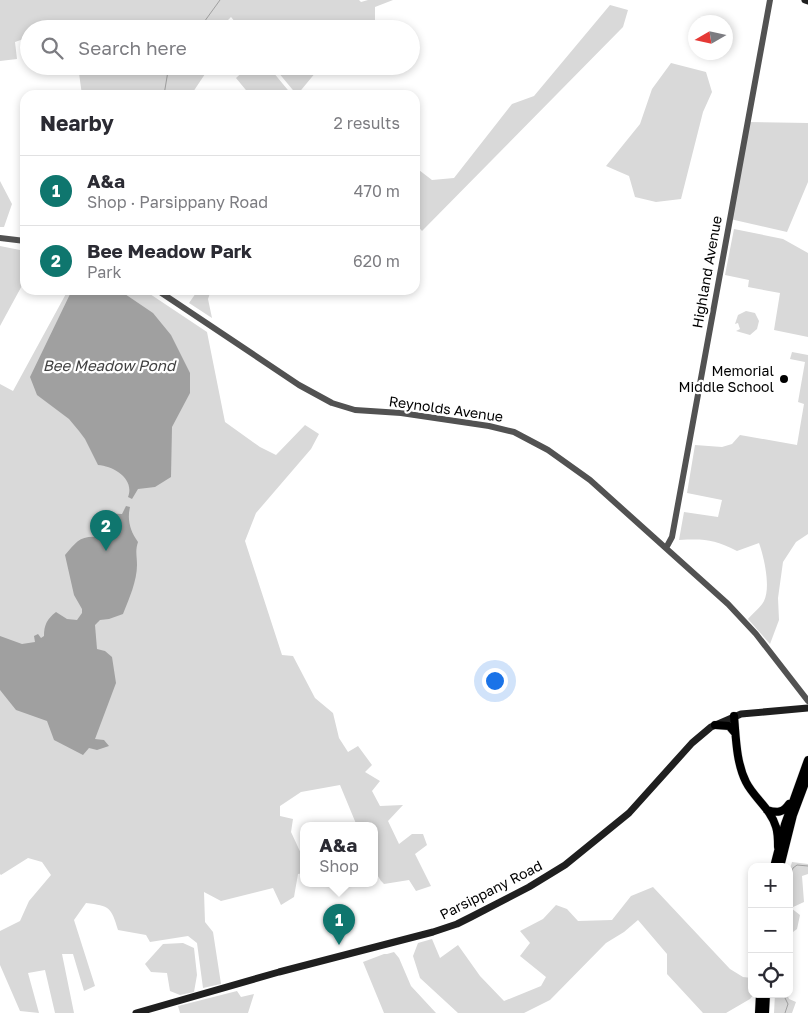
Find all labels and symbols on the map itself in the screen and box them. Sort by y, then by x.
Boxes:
north arrow [688,15,733,60]
street label: Highland Avenue [688,214,725,330]
water label: Bee Meadow Pond [43,356,177,374]
place label: Memorial Middle School [679,362,774,395]
marker: Memorial Middle School [778,373,790,385]
street label: Reynolds Avenue [388,392,504,425]
pin: 2 [90,510,122,551]
your location [482,668,508,694]
street label: Parsippany Road [437,856,545,923]
pin: 1 [323,904,355,945]

